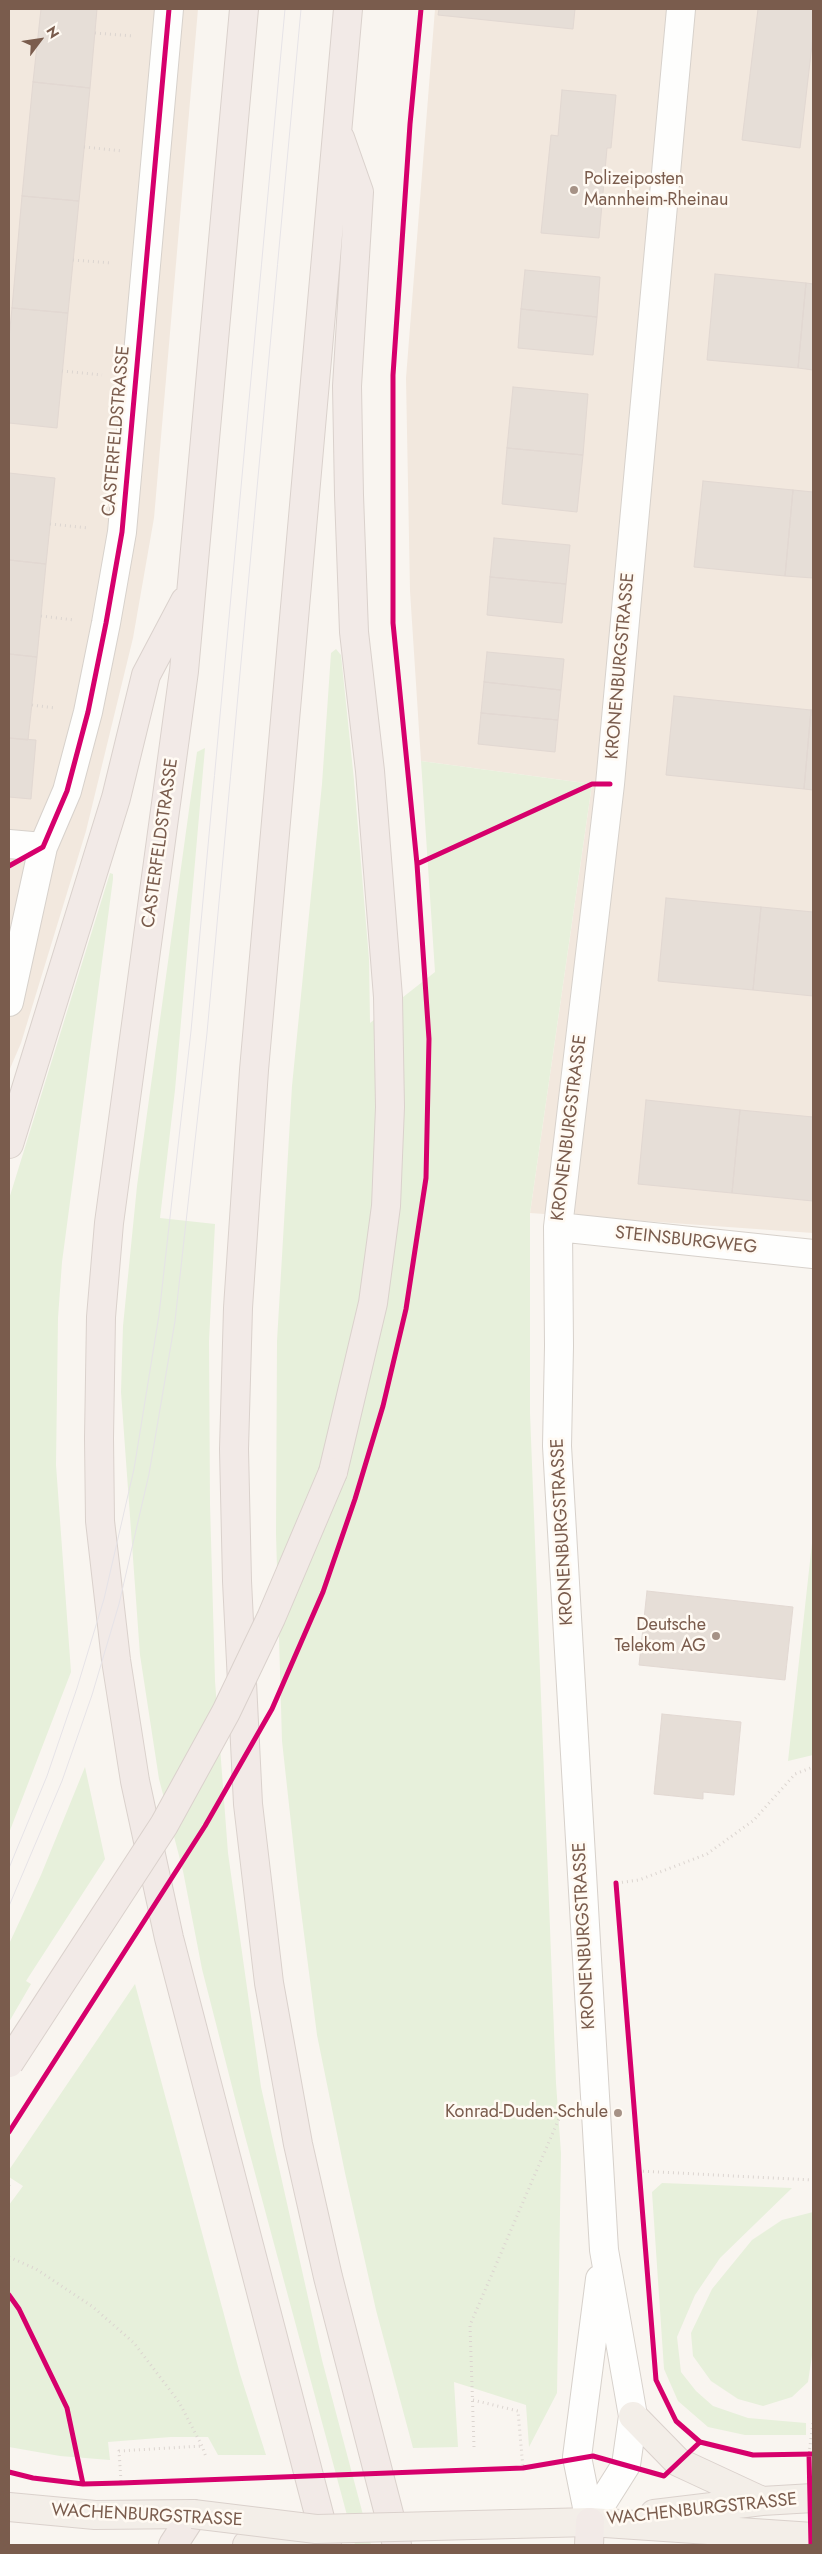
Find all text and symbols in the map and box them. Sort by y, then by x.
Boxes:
north arrow [15,15,65,65]
text: N [41,22,64,42]
place label: Polizeiposten Mannheim-Rheinau [584,169,728,212]
marker: Polizeiposten Mannheim-Rheinau [568,184,580,196]
street label: CASTERFELDSTRASSE [99,345,135,517]
street label: KRONENBURGSTRASSE [602,572,640,760]
street label: CASTERFELDSTRASSE [138,757,184,929]
street label: KRONENBURGSTRASSE [548,1034,592,1222]
street label: STEINSBURGWEG [614,1223,758,1259]
street label: KRONENBURGSTRASSE [547,1438,579,1626]
place label: Deutsche Telekom AG [615,1615,706,1658]
marker: Deutsche Telekom AG [710,1630,722,1642]
street label: KRONENBURGSTRASSE [569,1842,601,2030]
place label: Konrad-Duden-Schule [445,2102,608,2124]
marker: Konrad-Duden-Schule [612,2107,624,2119]
street label: WACHENBURGSTRASSE [606,2489,798,2531]
street label: WACHENBURGSTRASSE [51,2500,243,2532]

